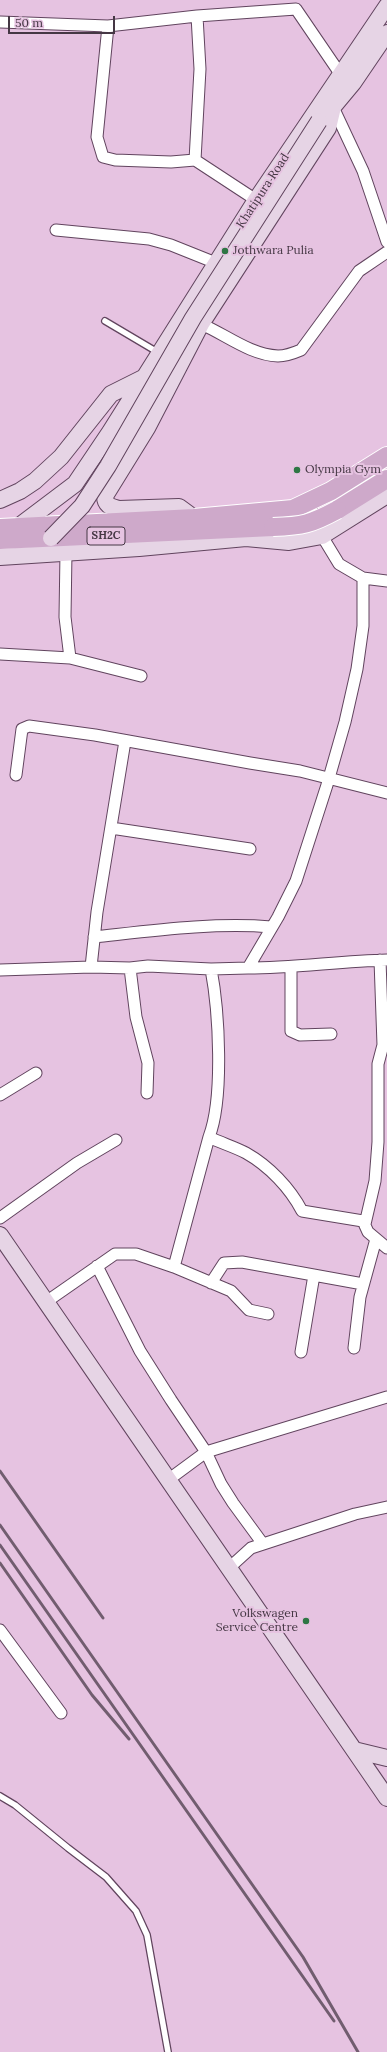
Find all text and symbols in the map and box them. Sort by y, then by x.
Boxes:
scale bar [10,8,117,34]
text: 50 m [15,15,43,30]
street label: Khatipura Road [234,151,292,231]
place label: Jothwara Pulia [233,244,314,258]
marker: Jothwara Pulia [220,246,230,256]
place label: Olympia Gym [305,463,381,477]
marker: Olympia Gym [292,465,302,475]
road number: SH2C [87,527,125,545]
place label: Volkswagen Service Centre [216,1607,298,1635]
marker: Volkswagen Service Centre [301,1616,311,1626]

